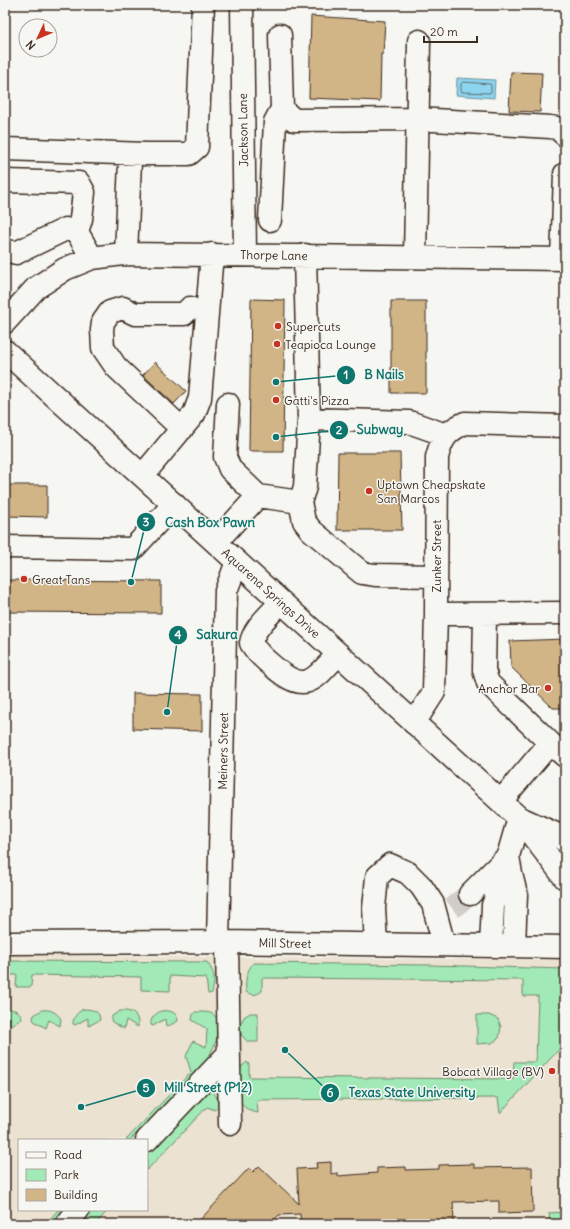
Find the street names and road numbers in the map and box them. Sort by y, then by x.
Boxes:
street label: Jackson Lane [235,93,251,167]
street label: Thorpe Lane [240,247,308,263]
street label: Zunker Street [429,520,444,592]
street label: Aquarena Springs Drive [219,545,323,641]
street label: Meiners Street [215,712,231,790]
street label: Mill Street [259,935,311,951]

